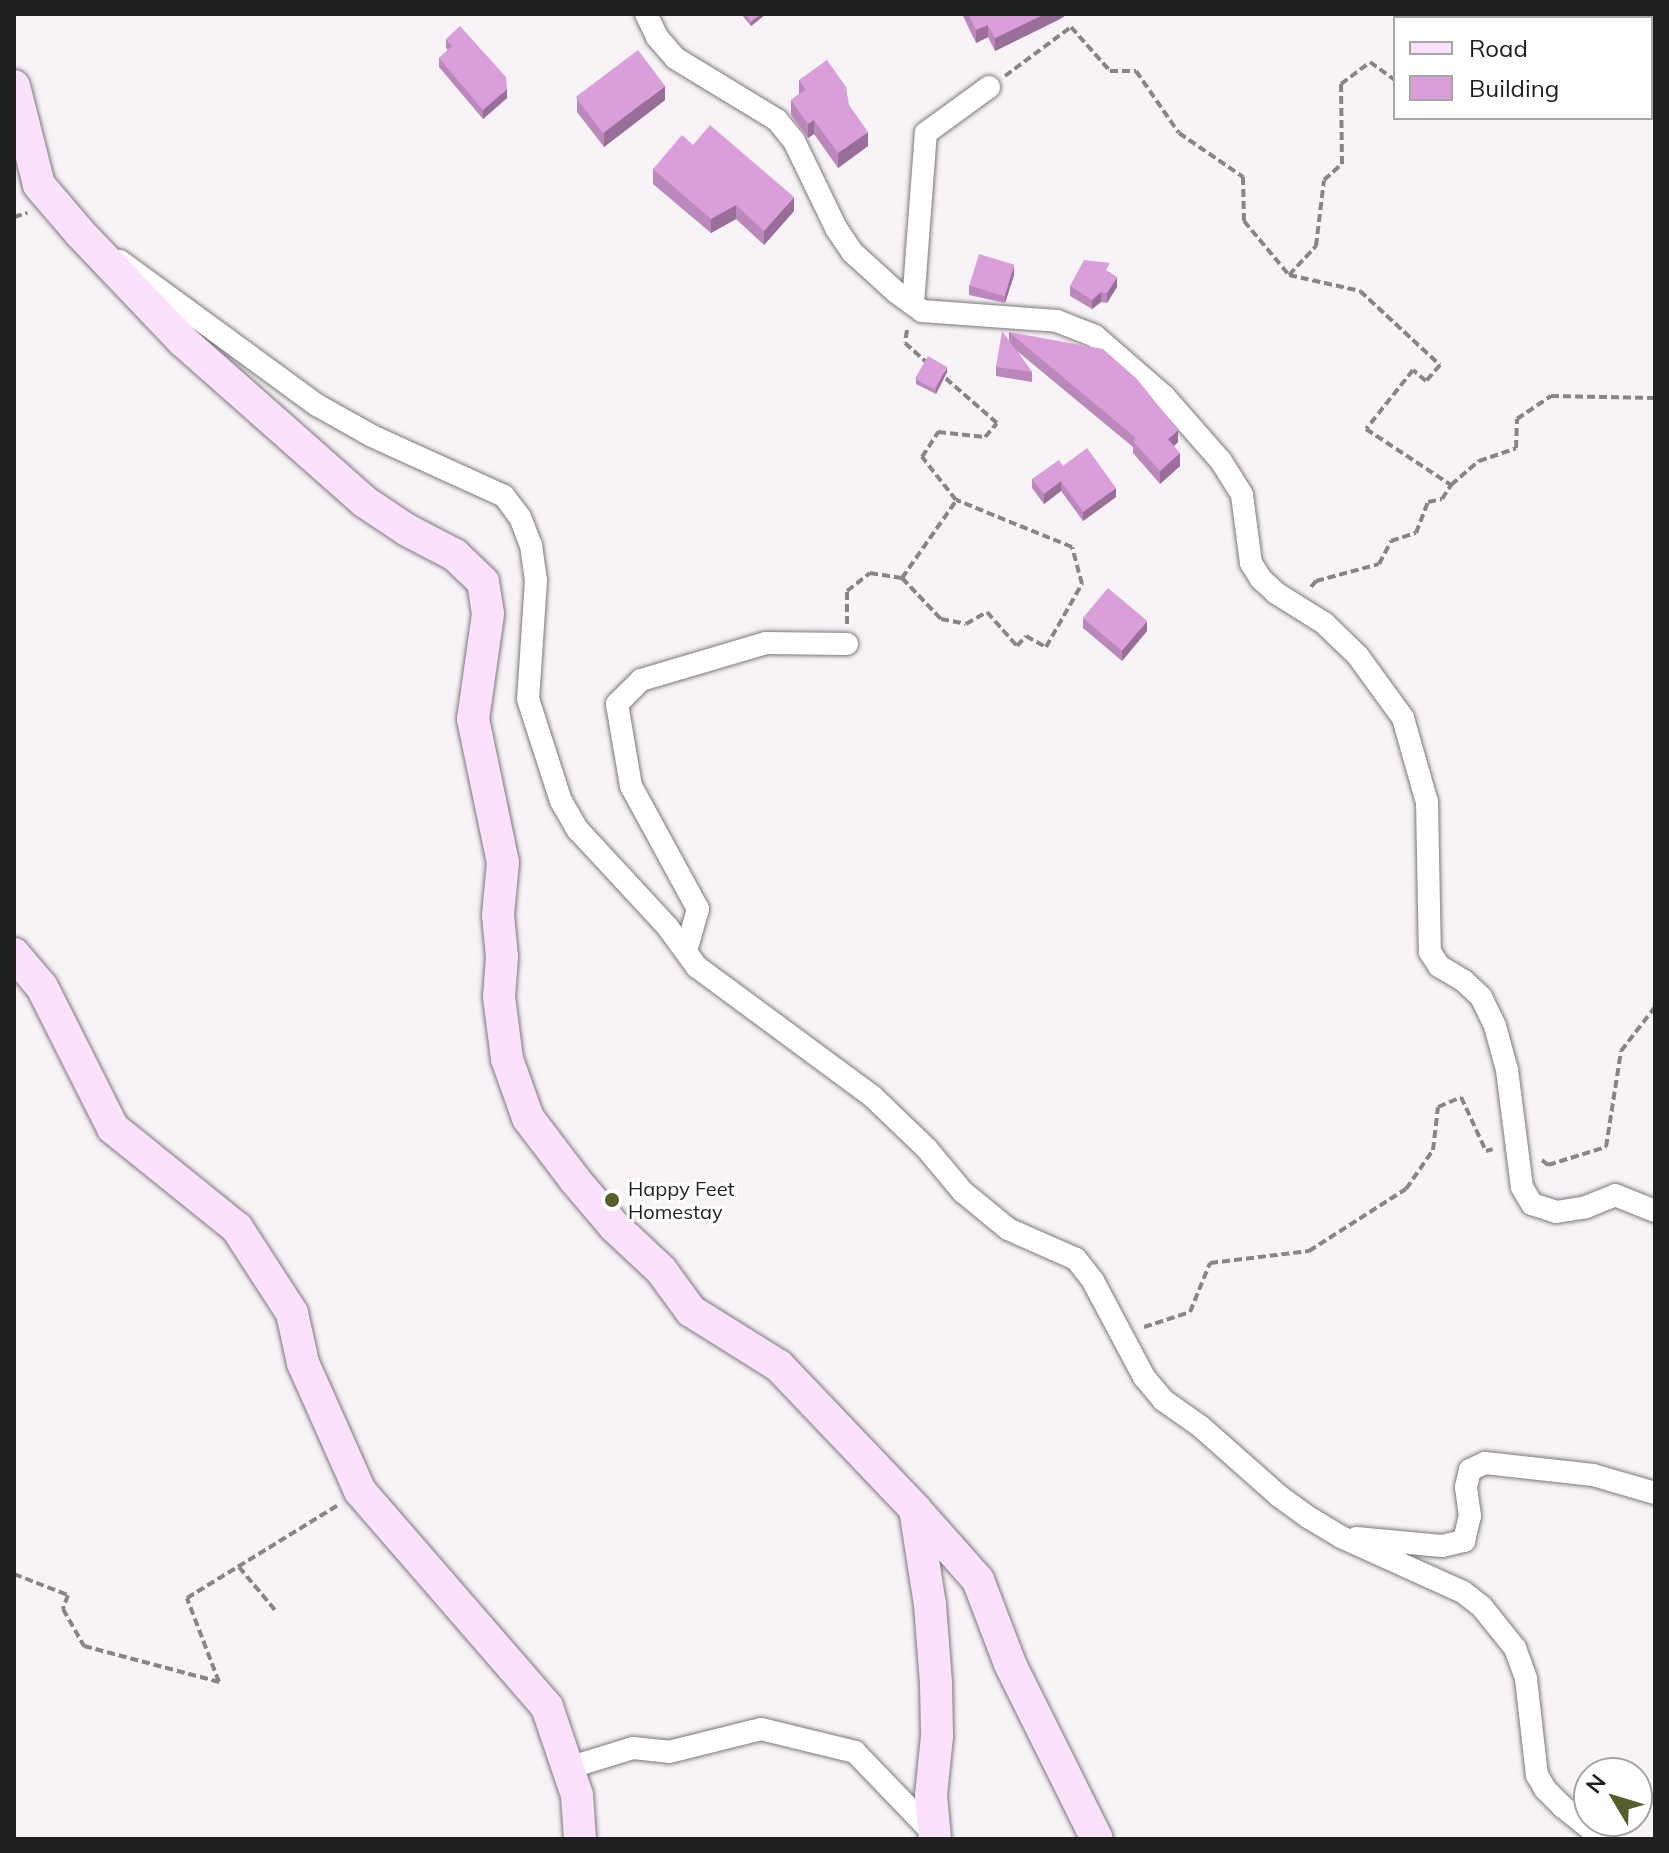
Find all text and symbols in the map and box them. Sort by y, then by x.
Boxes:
legend [1393,16,1653,120]
text: Road [1469,33,1528,63]
text: Building [1469,73,1559,103]
place label: Happy Feet Homestay [628,1176,735,1223]
marker: Happy Feet Homestay [603,1191,621,1209]
north arrow [1573,1757,1653,1837]
text: N [1580,1768,1612,1799]

